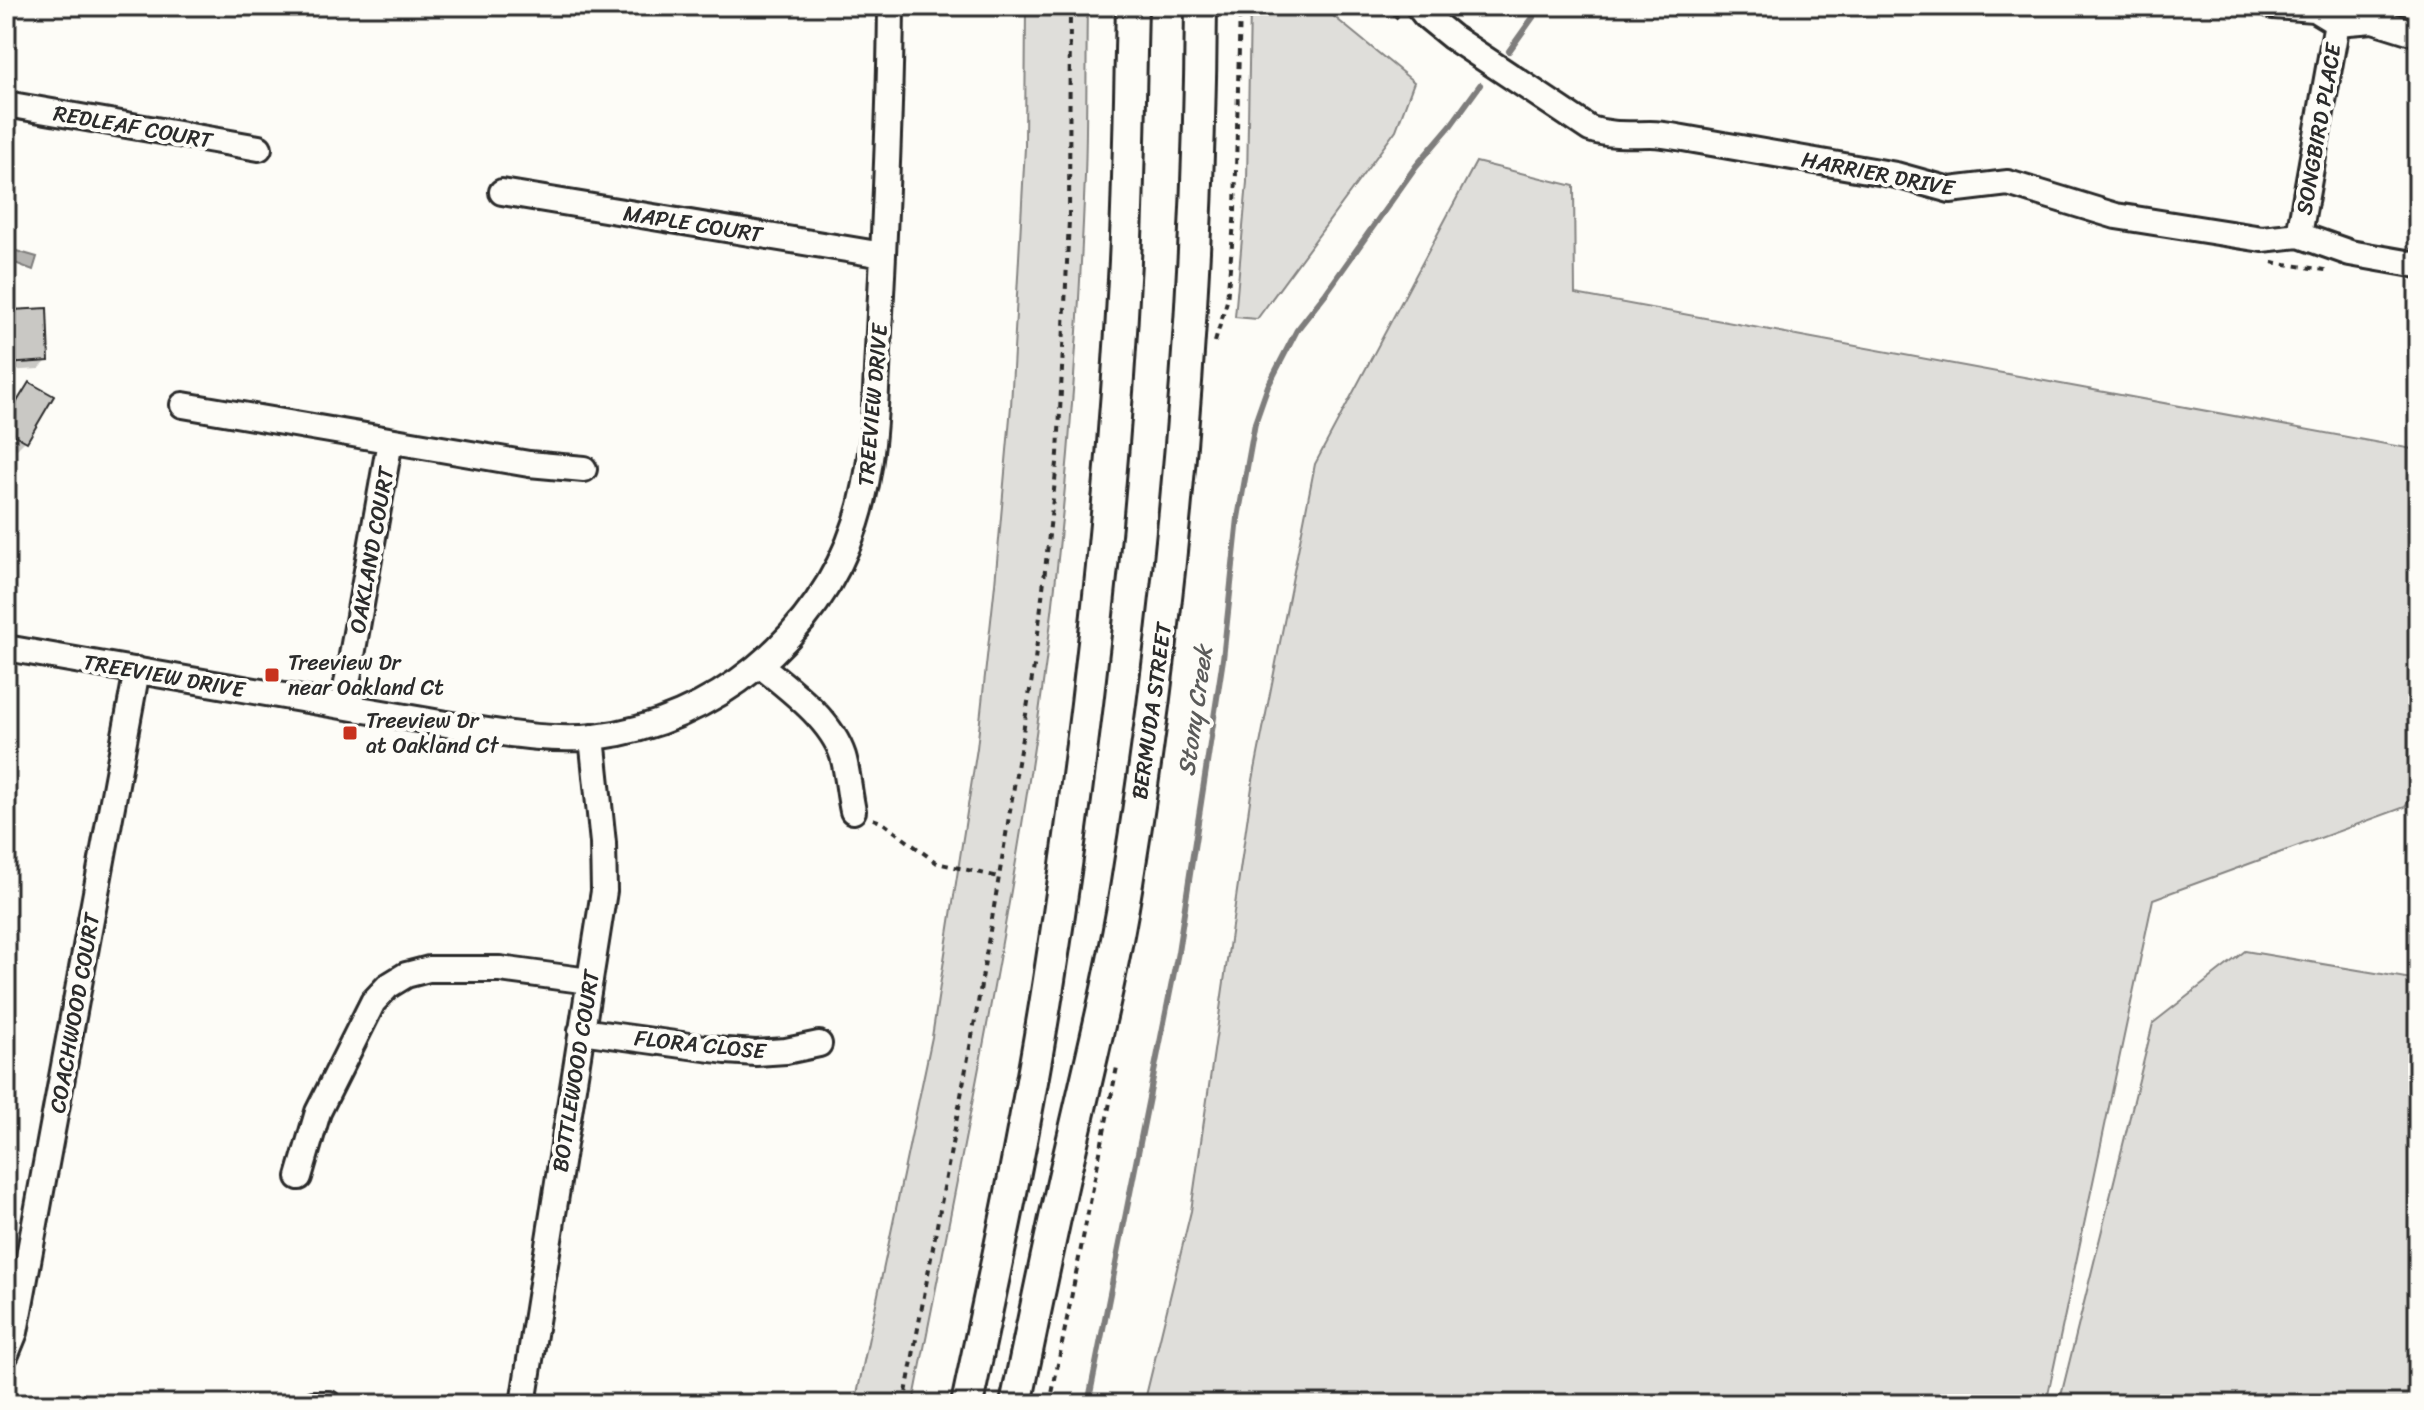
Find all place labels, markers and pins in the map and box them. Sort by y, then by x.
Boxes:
place label: Treeview Dr near Oakland Ct [288,643,444,707]
marker: Treeview Dr near Oakland Ct [263,666,281,684]
place label: Treeview Dr at Oakland Ct [366,701,500,765]
marker: Treeview Dr at Oakland Ct [341,724,359,742]

